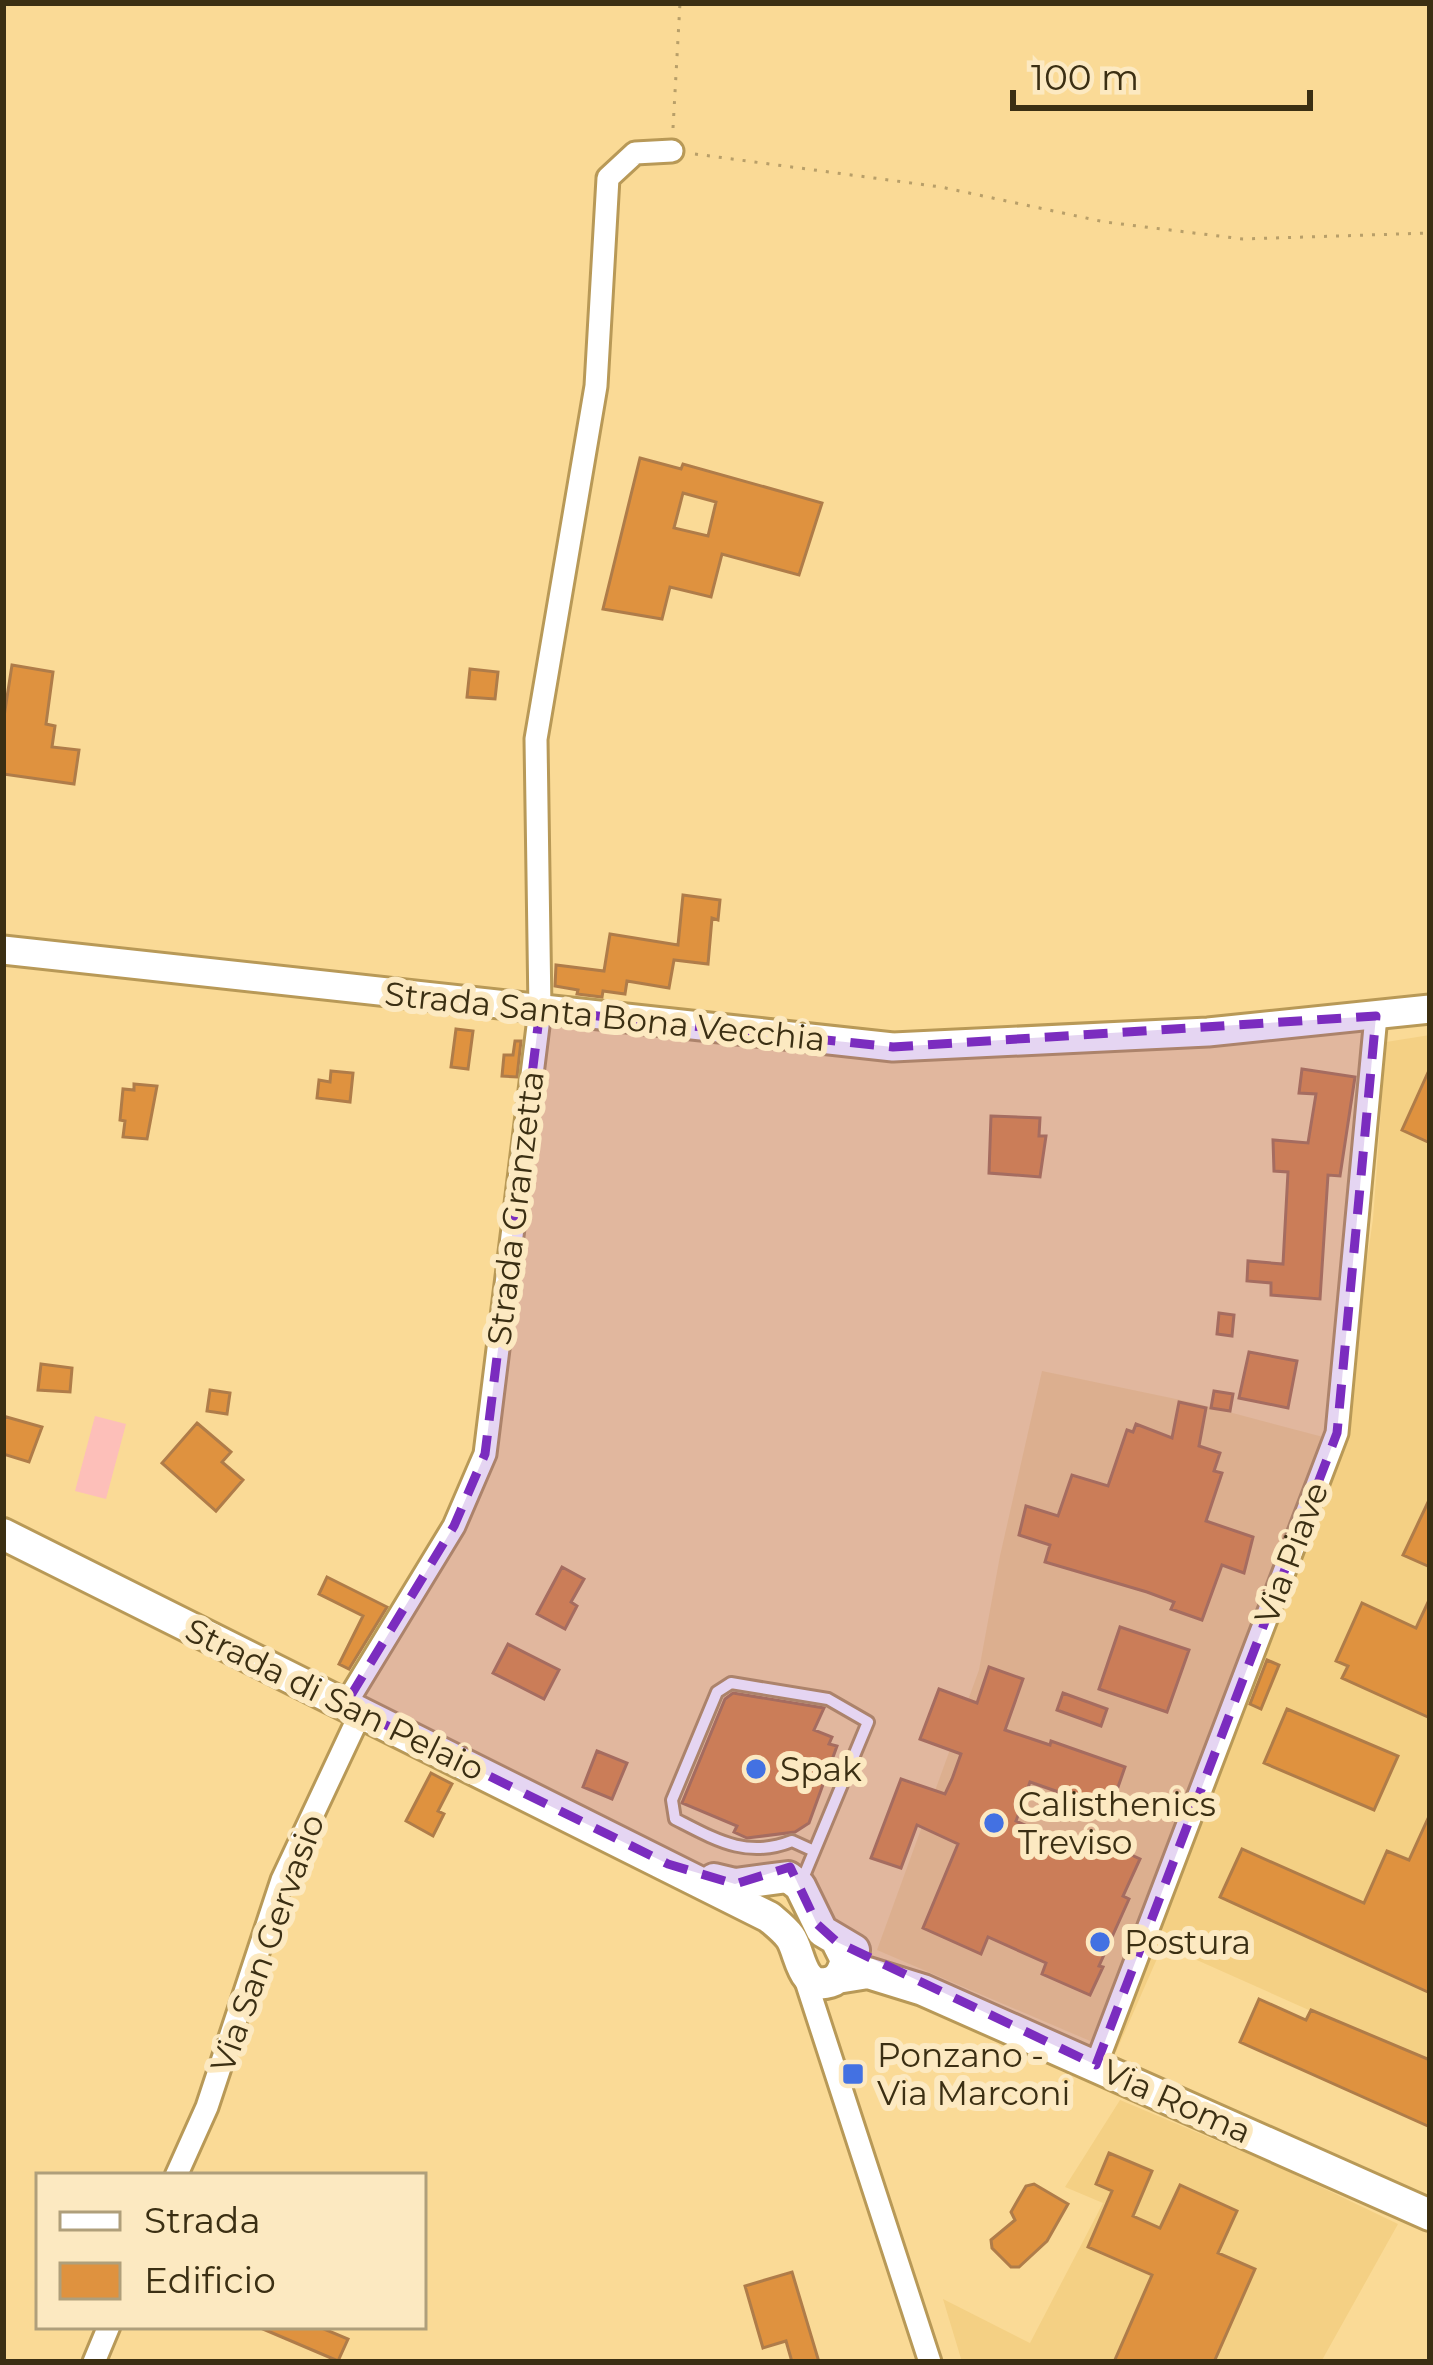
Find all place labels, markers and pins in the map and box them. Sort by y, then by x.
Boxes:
place label: Spak [780,1749,862,1789]
marker: Spak [743,1756,769,1782]
place label: Calisthenics Treviso [1018,1784,1216,1862]
marker: Calisthenics Treviso [981,1810,1007,1836]
place label: Postura [1124,1922,1251,1962]
marker: Postura [1087,1929,1113,1955]
place label: Ponzano - Via Marconi [877,2035,1070,2113]
marker: Ponzano - Via Marconi [840,2061,866,2087]

